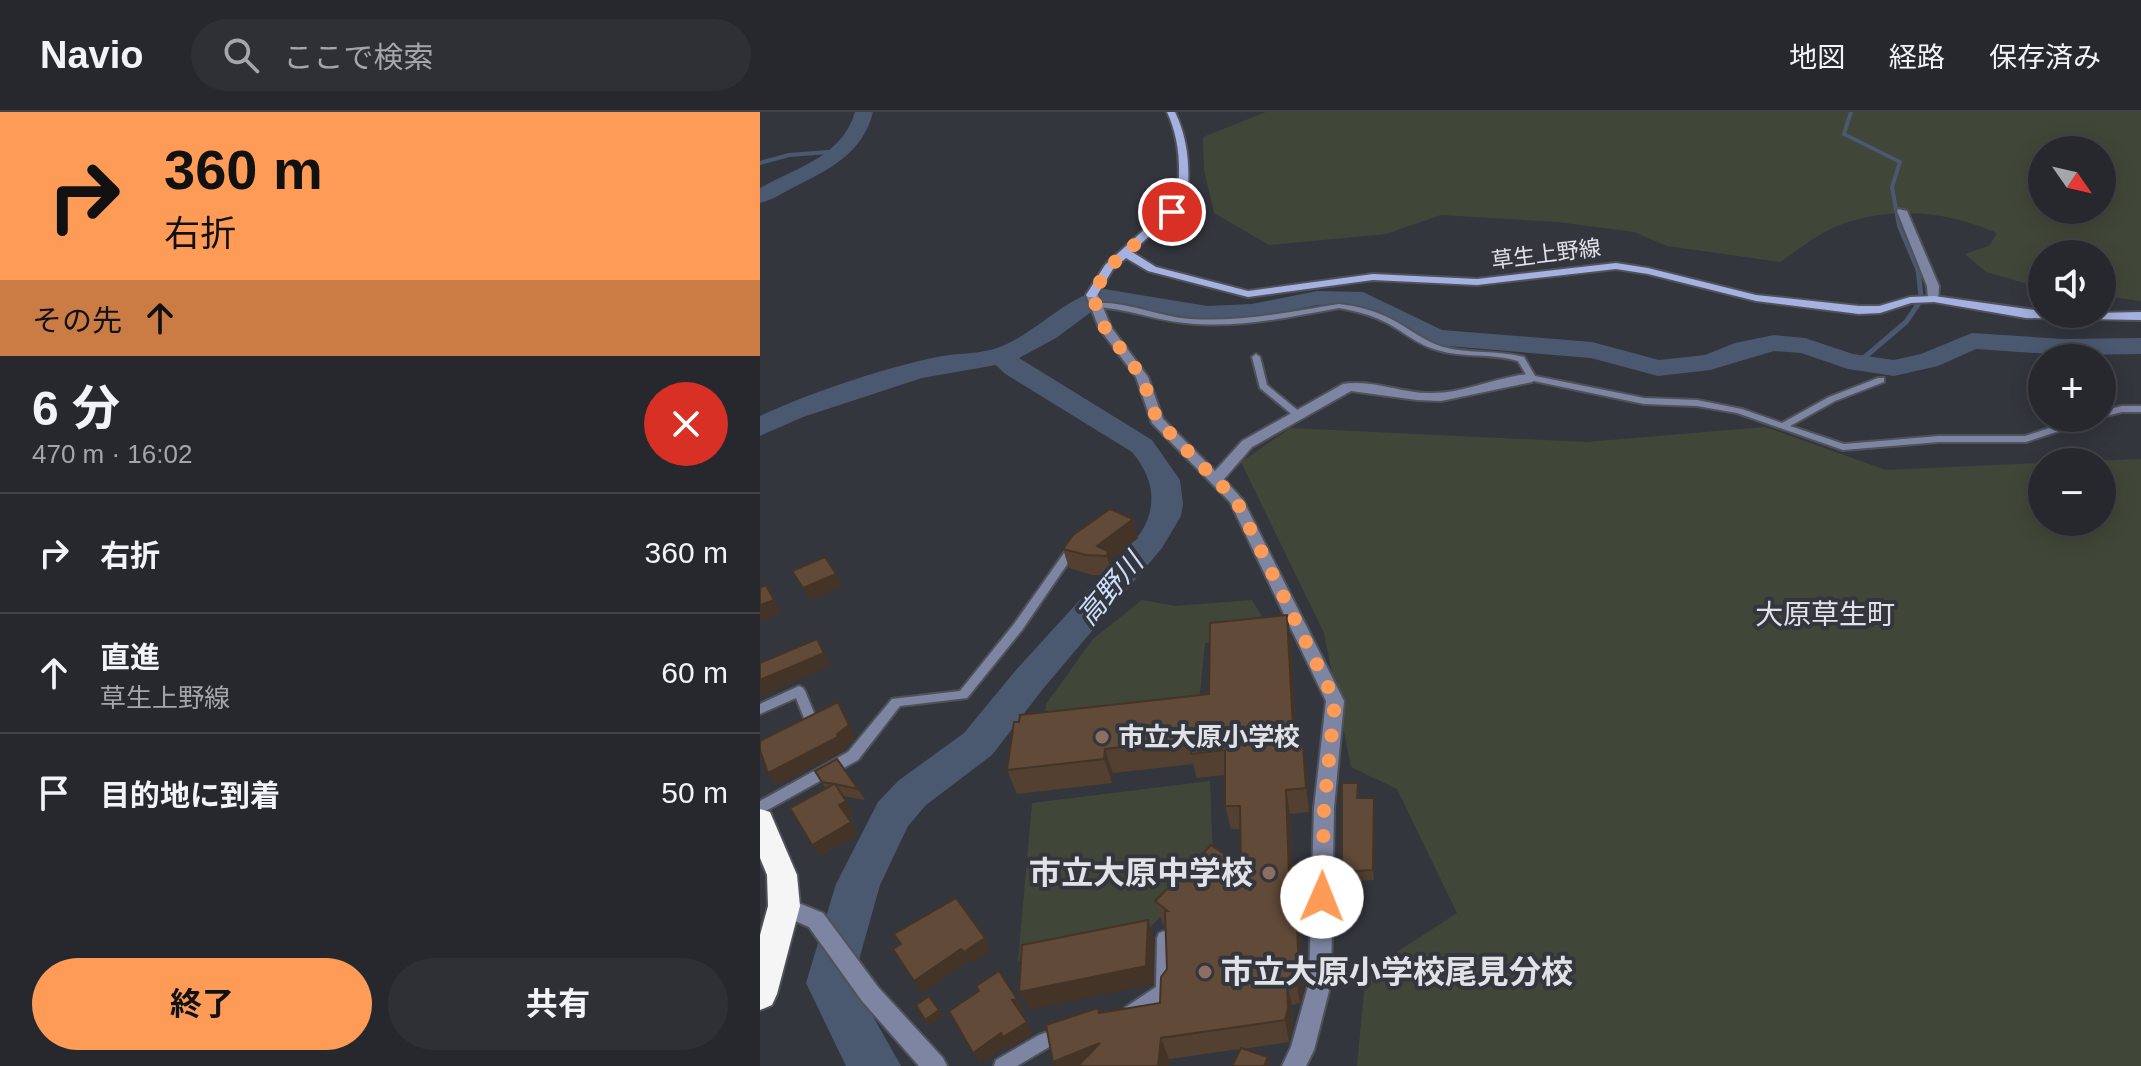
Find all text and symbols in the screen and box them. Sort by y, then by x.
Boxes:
search box [191,19,751,91]
icon: search [219,33,263,77]
text: Navio [40,34,143,76]
text: ここで検索 [283,41,433,74]
text: 地図 [1789,42,1845,73]
text: 経路 [1889,42,1945,73]
text: 保存済み [1989,42,2101,73]
north arrow [2028,136,2116,224]
map controls [2028,136,2116,536]
text: 360 m [164,138,323,201]
icon: right [32,144,136,248]
pin [1138,178,1206,246]
icon: arrive [1150,190,1194,234]
text: 右折 [164,213,236,254]
street label: 草生上野線 [1490,235,1602,273]
button: sound [2028,240,2116,328]
icon: ahead [138,296,182,340]
text: その先 [32,304,122,337]
button: + [2028,344,2116,432]
text: 6 分 [32,382,120,435]
button: close [644,382,728,466]
text: 470 m · 16:02 [32,439,192,469]
button: − [2028,448,2116,536]
icon: right [32,531,76,575]
text: 360 m [645,536,728,569]
text: 右折 [100,539,160,572]
water label: 高野川 [1071,545,1151,631]
district label: 大原草生町 [1755,599,1895,630]
text: 直進 [100,641,160,674]
icon: ahead [32,651,76,695]
text: 60 m [661,656,728,689]
text: 草生上野線 [100,683,230,713]
place label: 市立大原小学校 [1118,722,1300,752]
marker: 市立大原小学校 [1093,728,1111,746]
icon: arrive [32,771,76,815]
text: 50 m [661,776,728,809]
text: 目的地に到着 [100,779,280,812]
place label: 市立大原中学校 [1029,855,1253,891]
position arrow [1280,855,1364,939]
marker: 市立大原中学校 [1260,864,1278,882]
place label: 市立大原小学校尾見分校 [1221,954,1573,990]
button: 終了 [32,958,372,1050]
button: 共有 [388,958,728,1050]
marker: 市立大原小学校尾見分校 [1196,963,1214,981]

